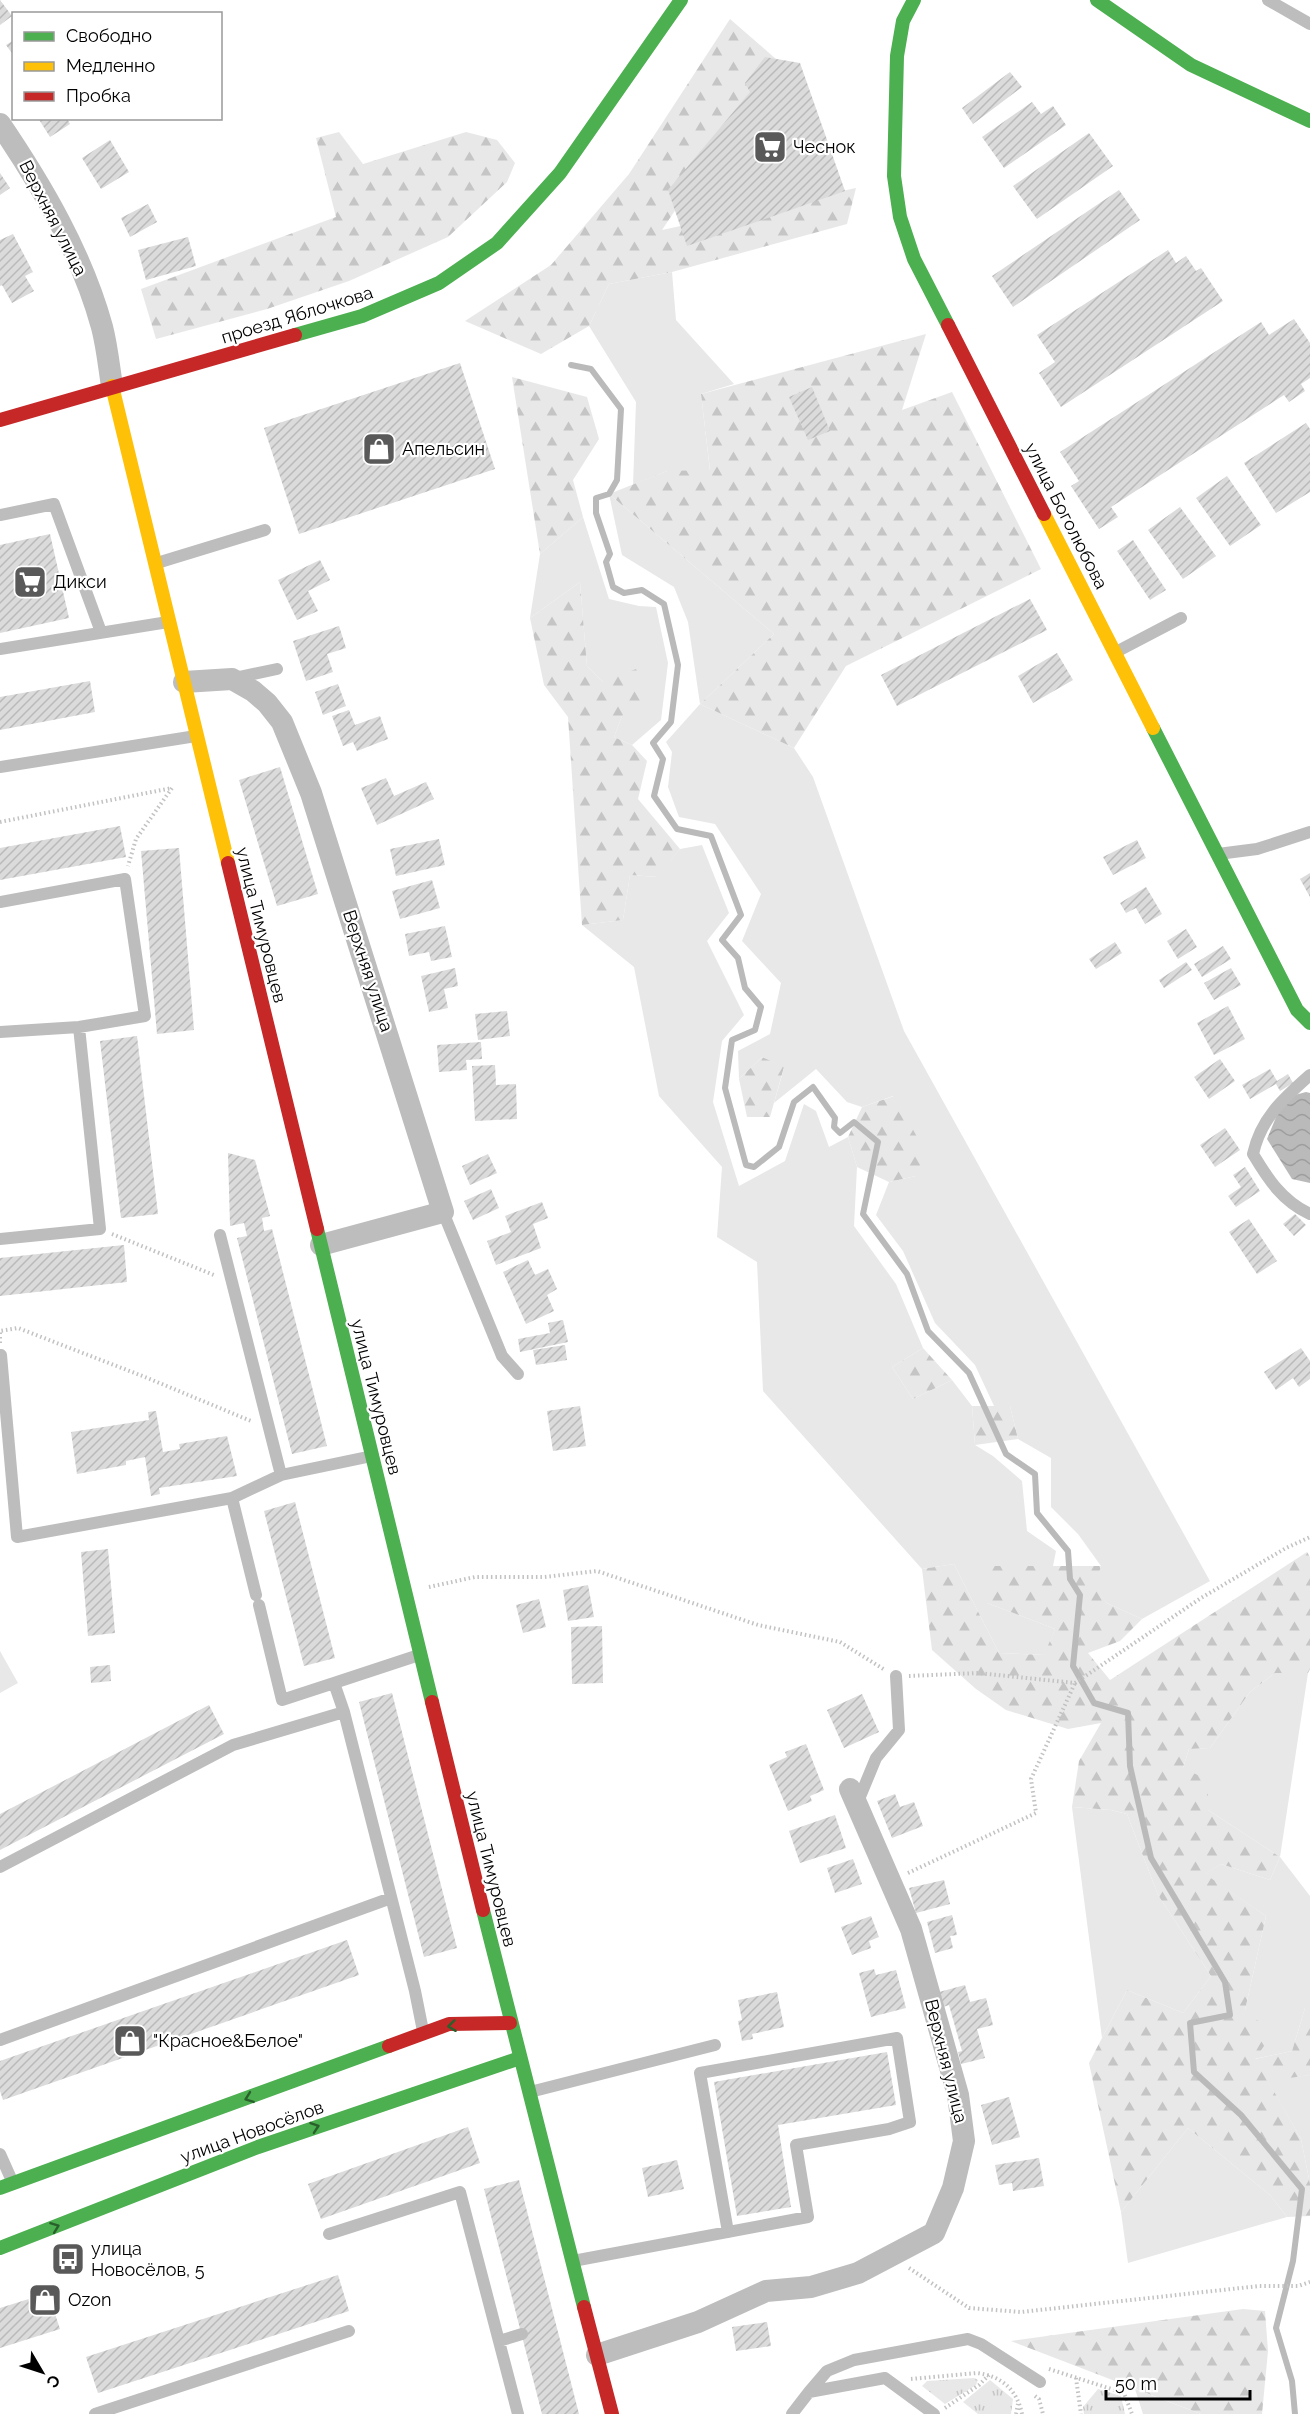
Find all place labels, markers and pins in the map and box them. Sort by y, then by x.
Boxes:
supermarket icon: Чеснок [752,129,788,165]
place label: Чеснок [793,136,856,157]
shop icon: Апельсин [361,431,397,467]
place label: Апельсин [402,438,485,459]
supermarket icon: Дикси [12,564,48,600]
place label: Дикси [53,571,107,592]
shop icon: "Красное&Белое" [112,2023,148,2059]
place label: "Красное&Белое" [153,2030,303,2051]
place label: улица Новосёлов, 5 [91,2238,205,2280]
bus stop icon: улица Новосёлов, 5 [50,2241,86,2277]
shop icon: Ozon [27,2282,63,2318]
place label: Ozon [68,2289,111,2310]

